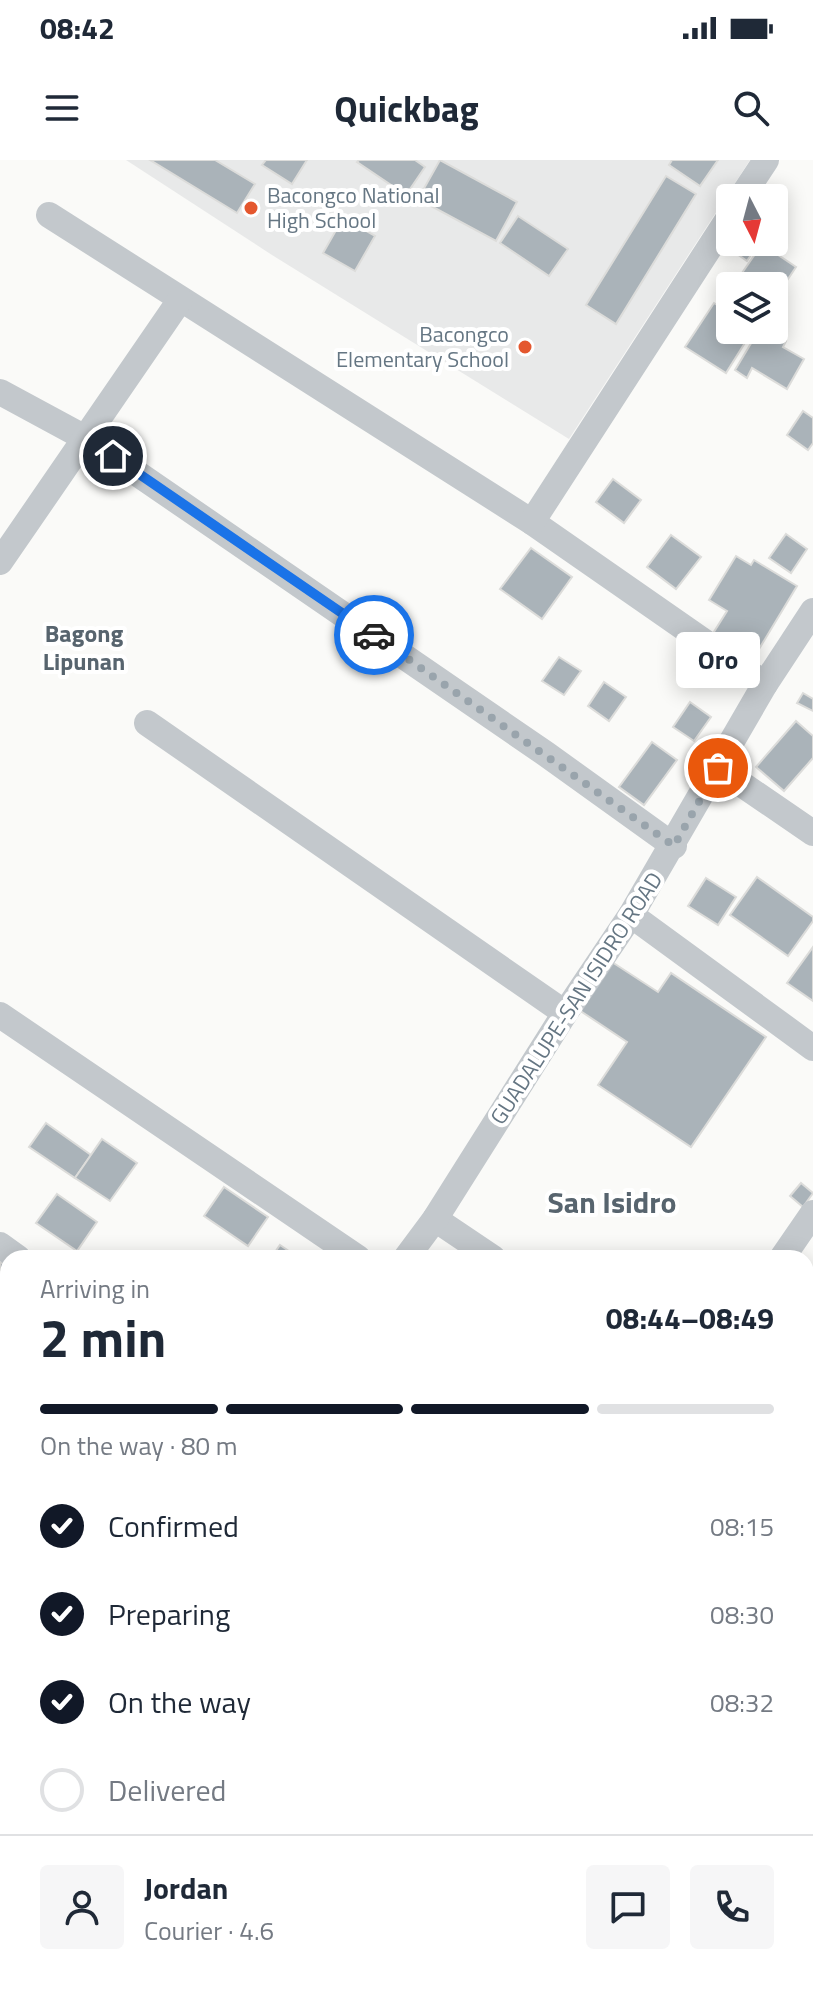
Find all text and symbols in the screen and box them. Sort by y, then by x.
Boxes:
text: 08:42 [40,5,115,51]
text: Quickbag [334,81,479,136]
icon: menu [40,86,84,130]
icon: search [729,86,773,130]
place label: Bacongco National High School [267,178,440,237]
north arrow [716,184,788,256]
map controls [716,184,788,344]
marker: Bacongco National High School [242,199,260,217]
button: layers [716,272,788,344]
place label: Bacongco Elementary School [336,317,509,376]
marker: Bacongco Elementary School [516,338,534,356]
pin [79,422,147,490]
icon: home [91,434,135,478]
courier [334,595,414,675]
icon: car [352,613,396,657]
district label: Bagong Lipunan [43,615,125,679]
callout: Oro [676,632,760,688]
text: Oro [698,640,738,679]
pin [684,734,752,802]
icon: bag [696,746,740,790]
street label: GUADALUPE-SAN ISIDRO ROAD [481,865,671,1131]
district label: San Isidro [548,1179,676,1225]
text: Arriving in [40,1269,150,1308]
text: 08:44–08:49 [606,1295,774,1341]
text: 2 min [40,1298,166,1377]
text: On the way · 80 m [40,1426,238,1465]
text: Confirmed [108,1503,239,1549]
icon: check [40,1504,84,1548]
text: 08:15 [710,1507,774,1546]
text: Preparing [108,1591,230,1637]
icon: check [40,1592,84,1636]
text: 08:30 [710,1595,774,1634]
text: On the way [108,1679,251,1725]
icon: check [40,1680,84,1724]
text: 08:32 [710,1683,774,1722]
text: Delivered [108,1767,226,1813]
button: person [40,1865,124,1949]
text: Jordan [144,1865,228,1911]
button: chat [586,1865,670,1949]
button: phone [690,1865,774,1949]
text: Courier · 4.6 [144,1911,274,1950]

